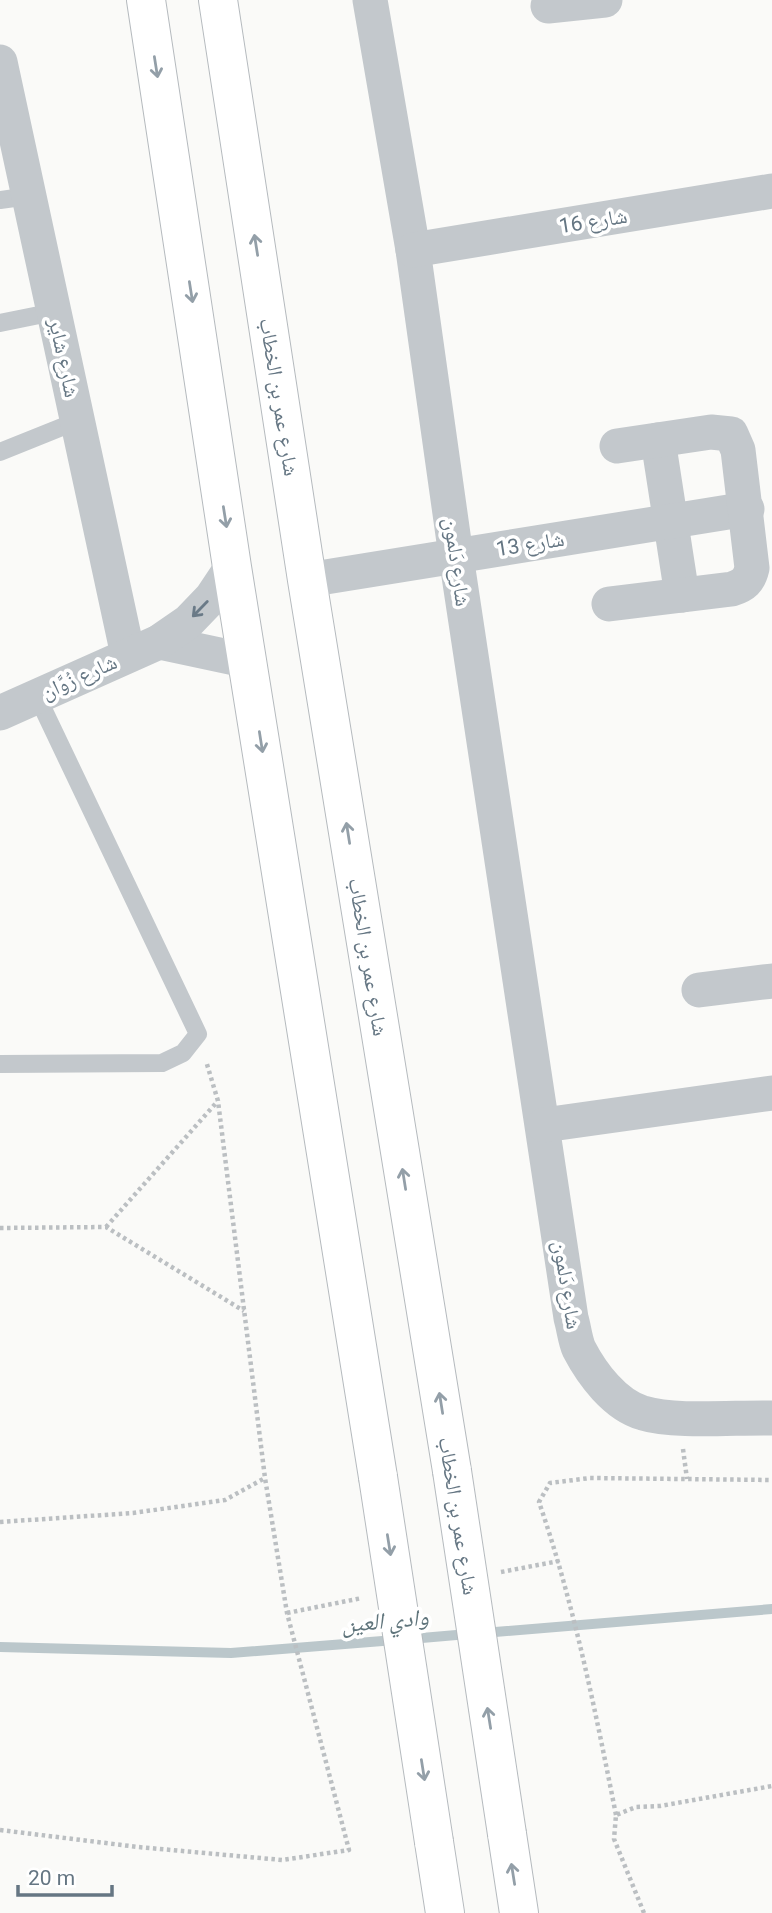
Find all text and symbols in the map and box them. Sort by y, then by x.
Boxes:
one-way arrow [150,56,163,78]
street label: شارع 16 [557,204,629,239]
one-way arrow [249,234,262,257]
one-way arrow [184,281,197,303]
street label: شارع شاير [43,315,84,400]
street label: شارع عمر بن الخطاب [254,316,303,478]
one-way arrow [219,505,232,528]
street label: شارع دَلمون [438,516,475,608]
street label: شارع 13 [494,527,566,562]
one-way arrow [192,600,209,617]
street label: شارع زُوَّان [37,650,121,705]
one-way arrow [255,730,268,753]
one-way arrow [341,822,354,845]
street label: شارع عمر بن الخطاب [343,876,392,1038]
one-way arrow [397,1168,410,1190]
street label: شارع دَلمون [547,1239,586,1331]
one-way arrow [434,1392,447,1415]
street label: شارع عمر بن الخطاب [433,1435,482,1597]
one-way arrow [382,1533,395,1556]
water label: وادي العين [340,1604,430,1643]
one-way arrow [482,1708,495,1730]
one-way arrow [416,1758,429,1781]
scale bar [18,1854,112,1898]
one-way arrow [506,1863,519,1886]
text: 20 m [28,1866,75,1890]

